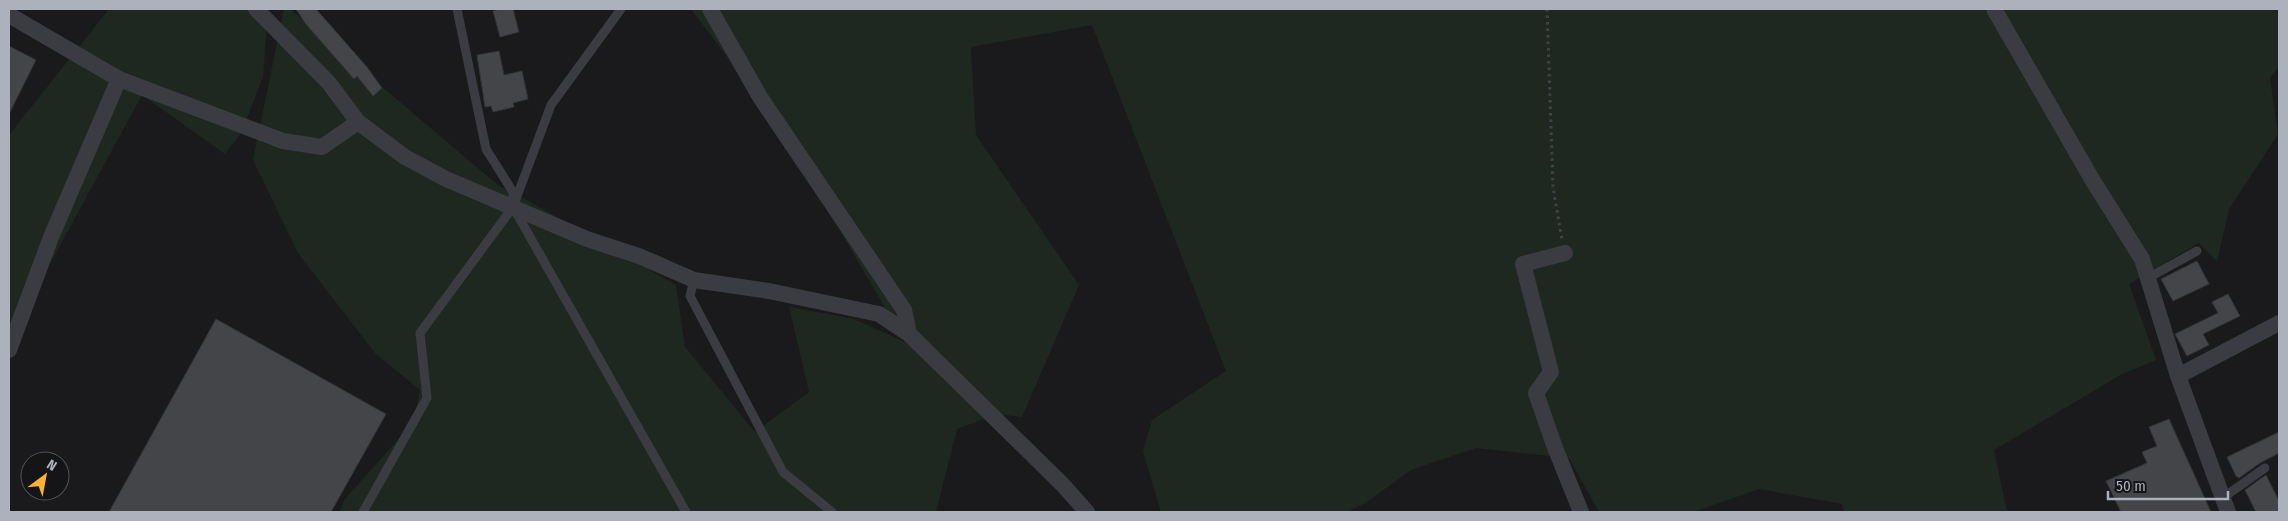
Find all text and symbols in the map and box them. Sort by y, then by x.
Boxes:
north arrow [20,451,70,501]
text: N [44,456,60,475]
scale bar [2108,468,2228,500]
text: 50 m [2116,477,2146,495]

